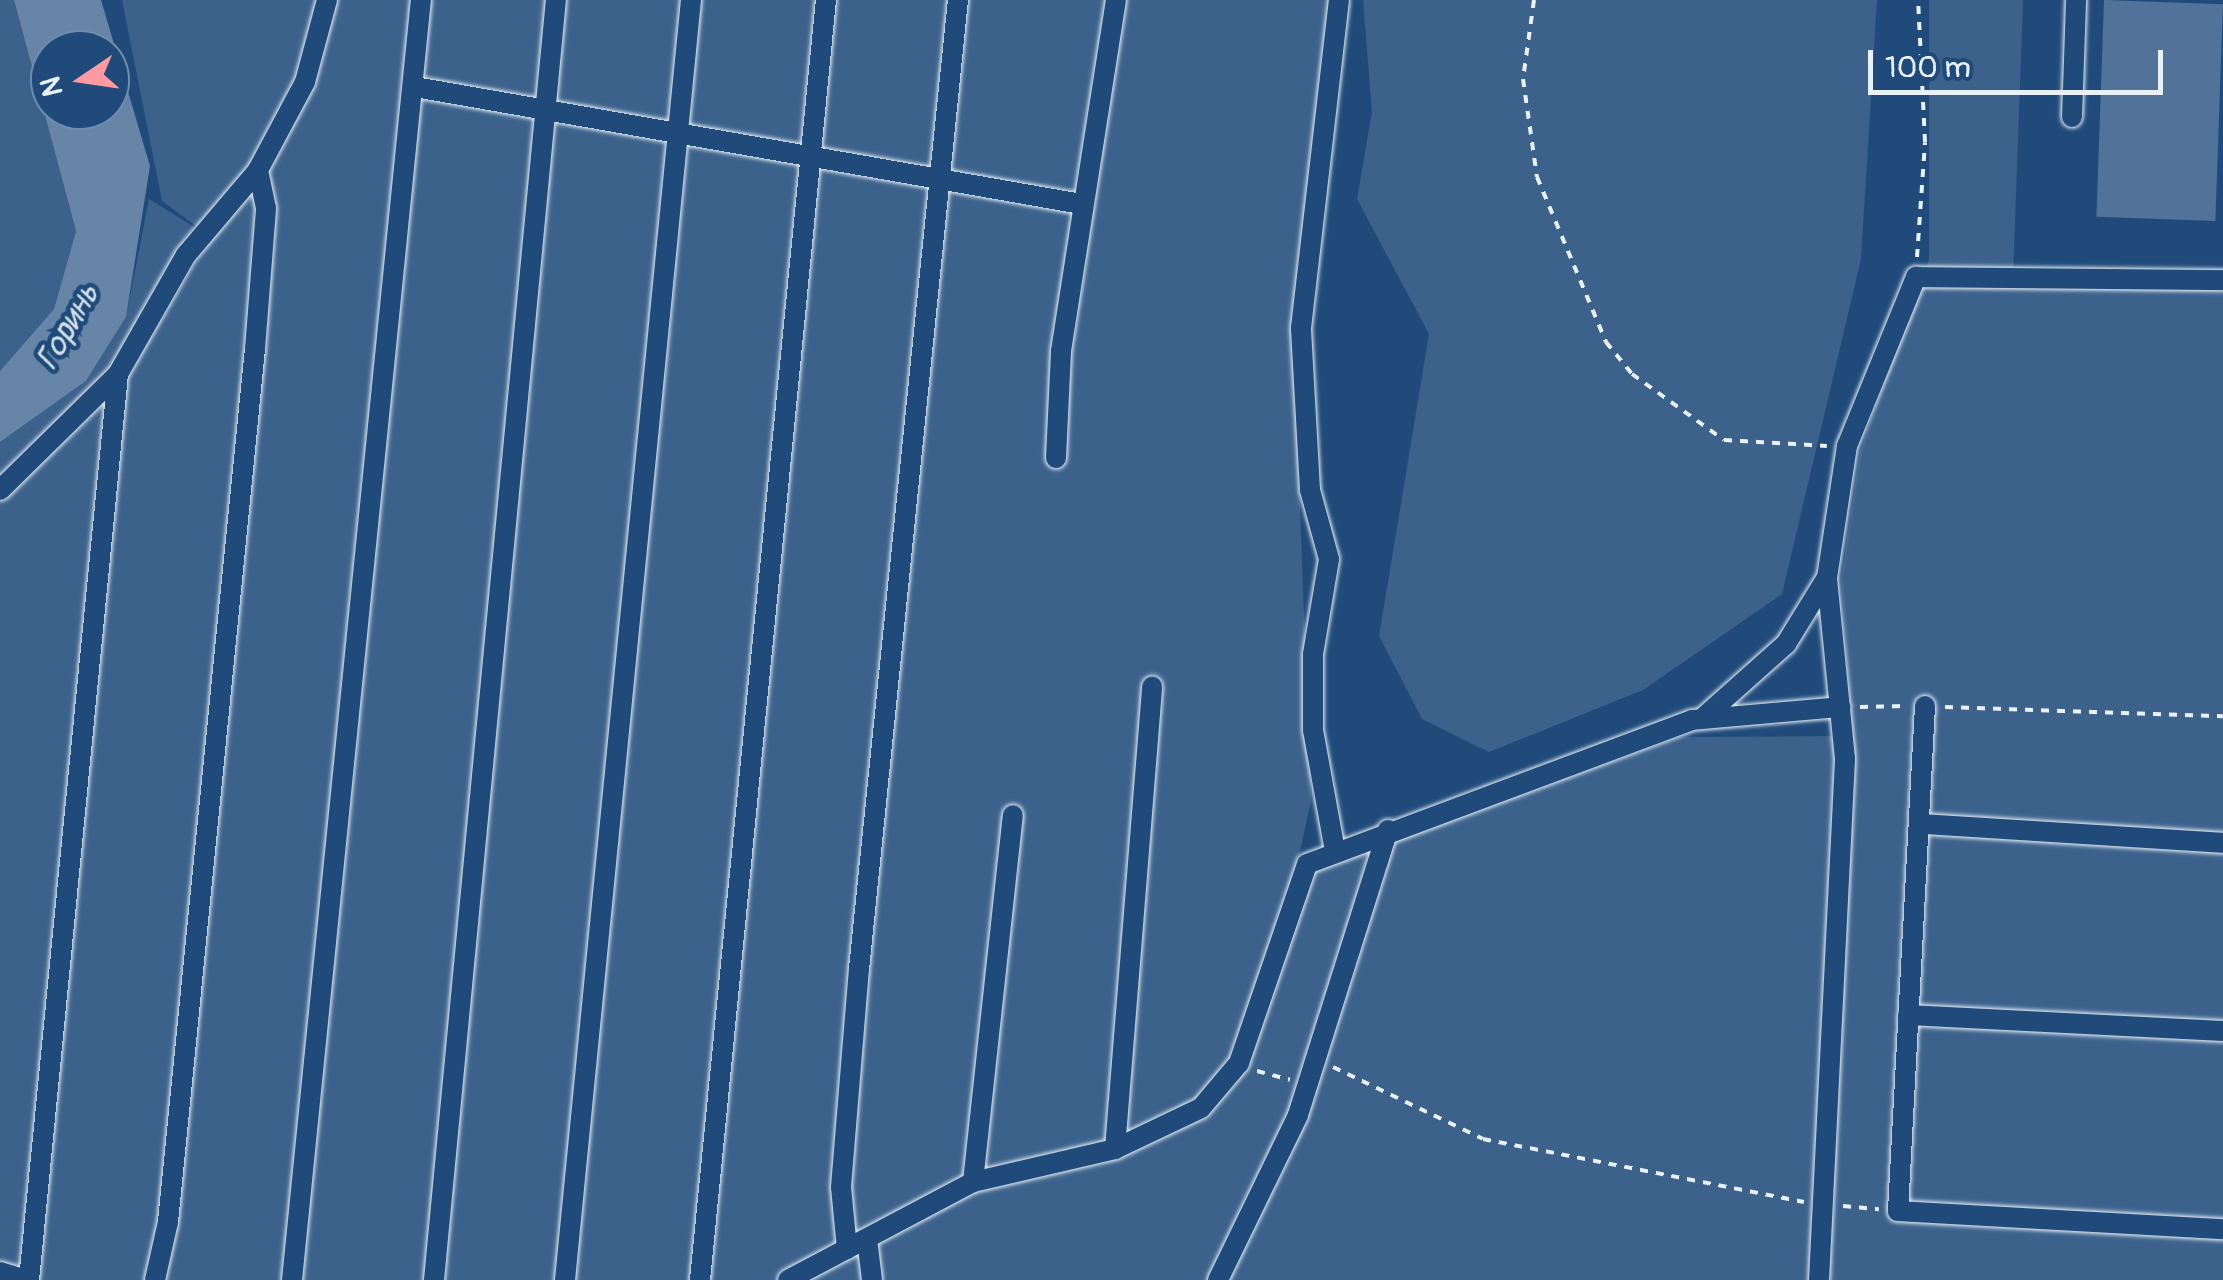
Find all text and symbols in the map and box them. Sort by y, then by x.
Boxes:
north arrow [30,30,130,130]
scale bar [1873,30,2168,92]
text: 100 m [1885,49,1971,86]
text: N [33,73,71,100]
water label: Горинь [28,277,108,377]

